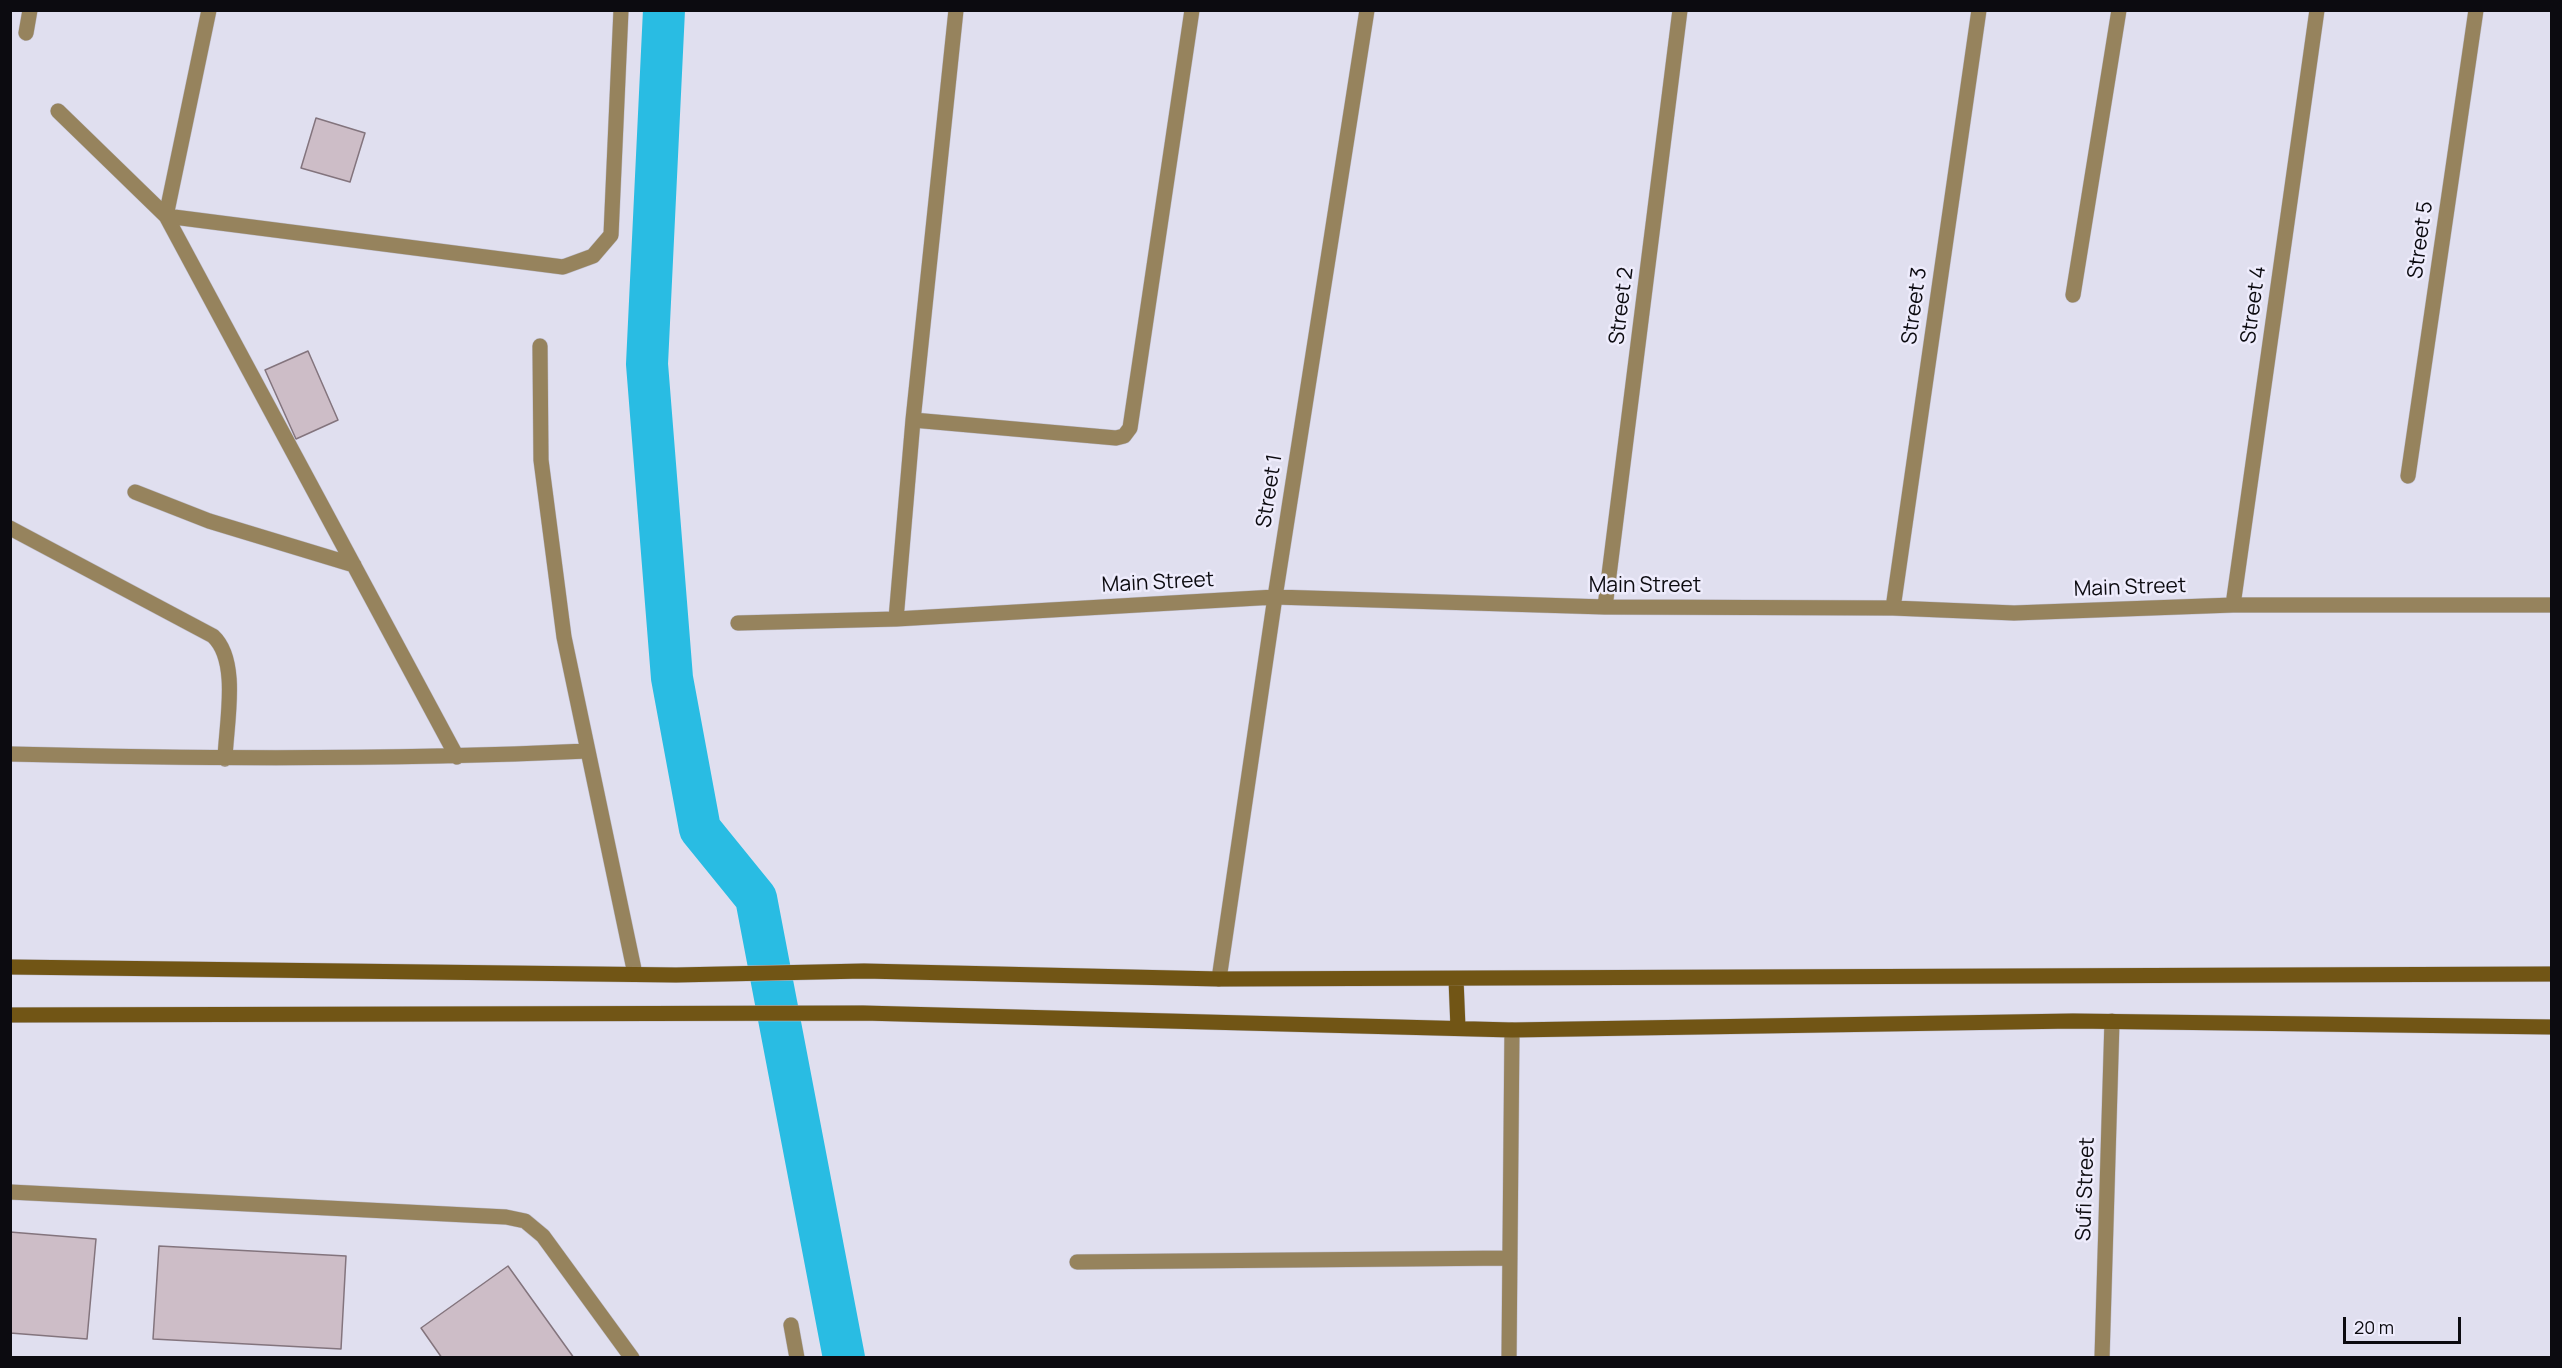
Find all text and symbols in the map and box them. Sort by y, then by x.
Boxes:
street label: Street 5 [2403,200,2439,280]
street label: Street 4 [2236,264,2272,346]
street label: Street 2 [1605,266,1639,346]
street label: Street 3 [1897,266,1933,346]
street label: Street 1 [1252,452,1288,530]
street label: Main Street [1101,567,1215,599]
street label: Main Street [1589,573,1701,599]
street label: Main Street [2073,573,2187,603]
street label: Sufi Street [2072,1137,2100,1241]
scale bar [2346,1305,2464,1343]
text: 20 m [2354,1315,2394,1339]

